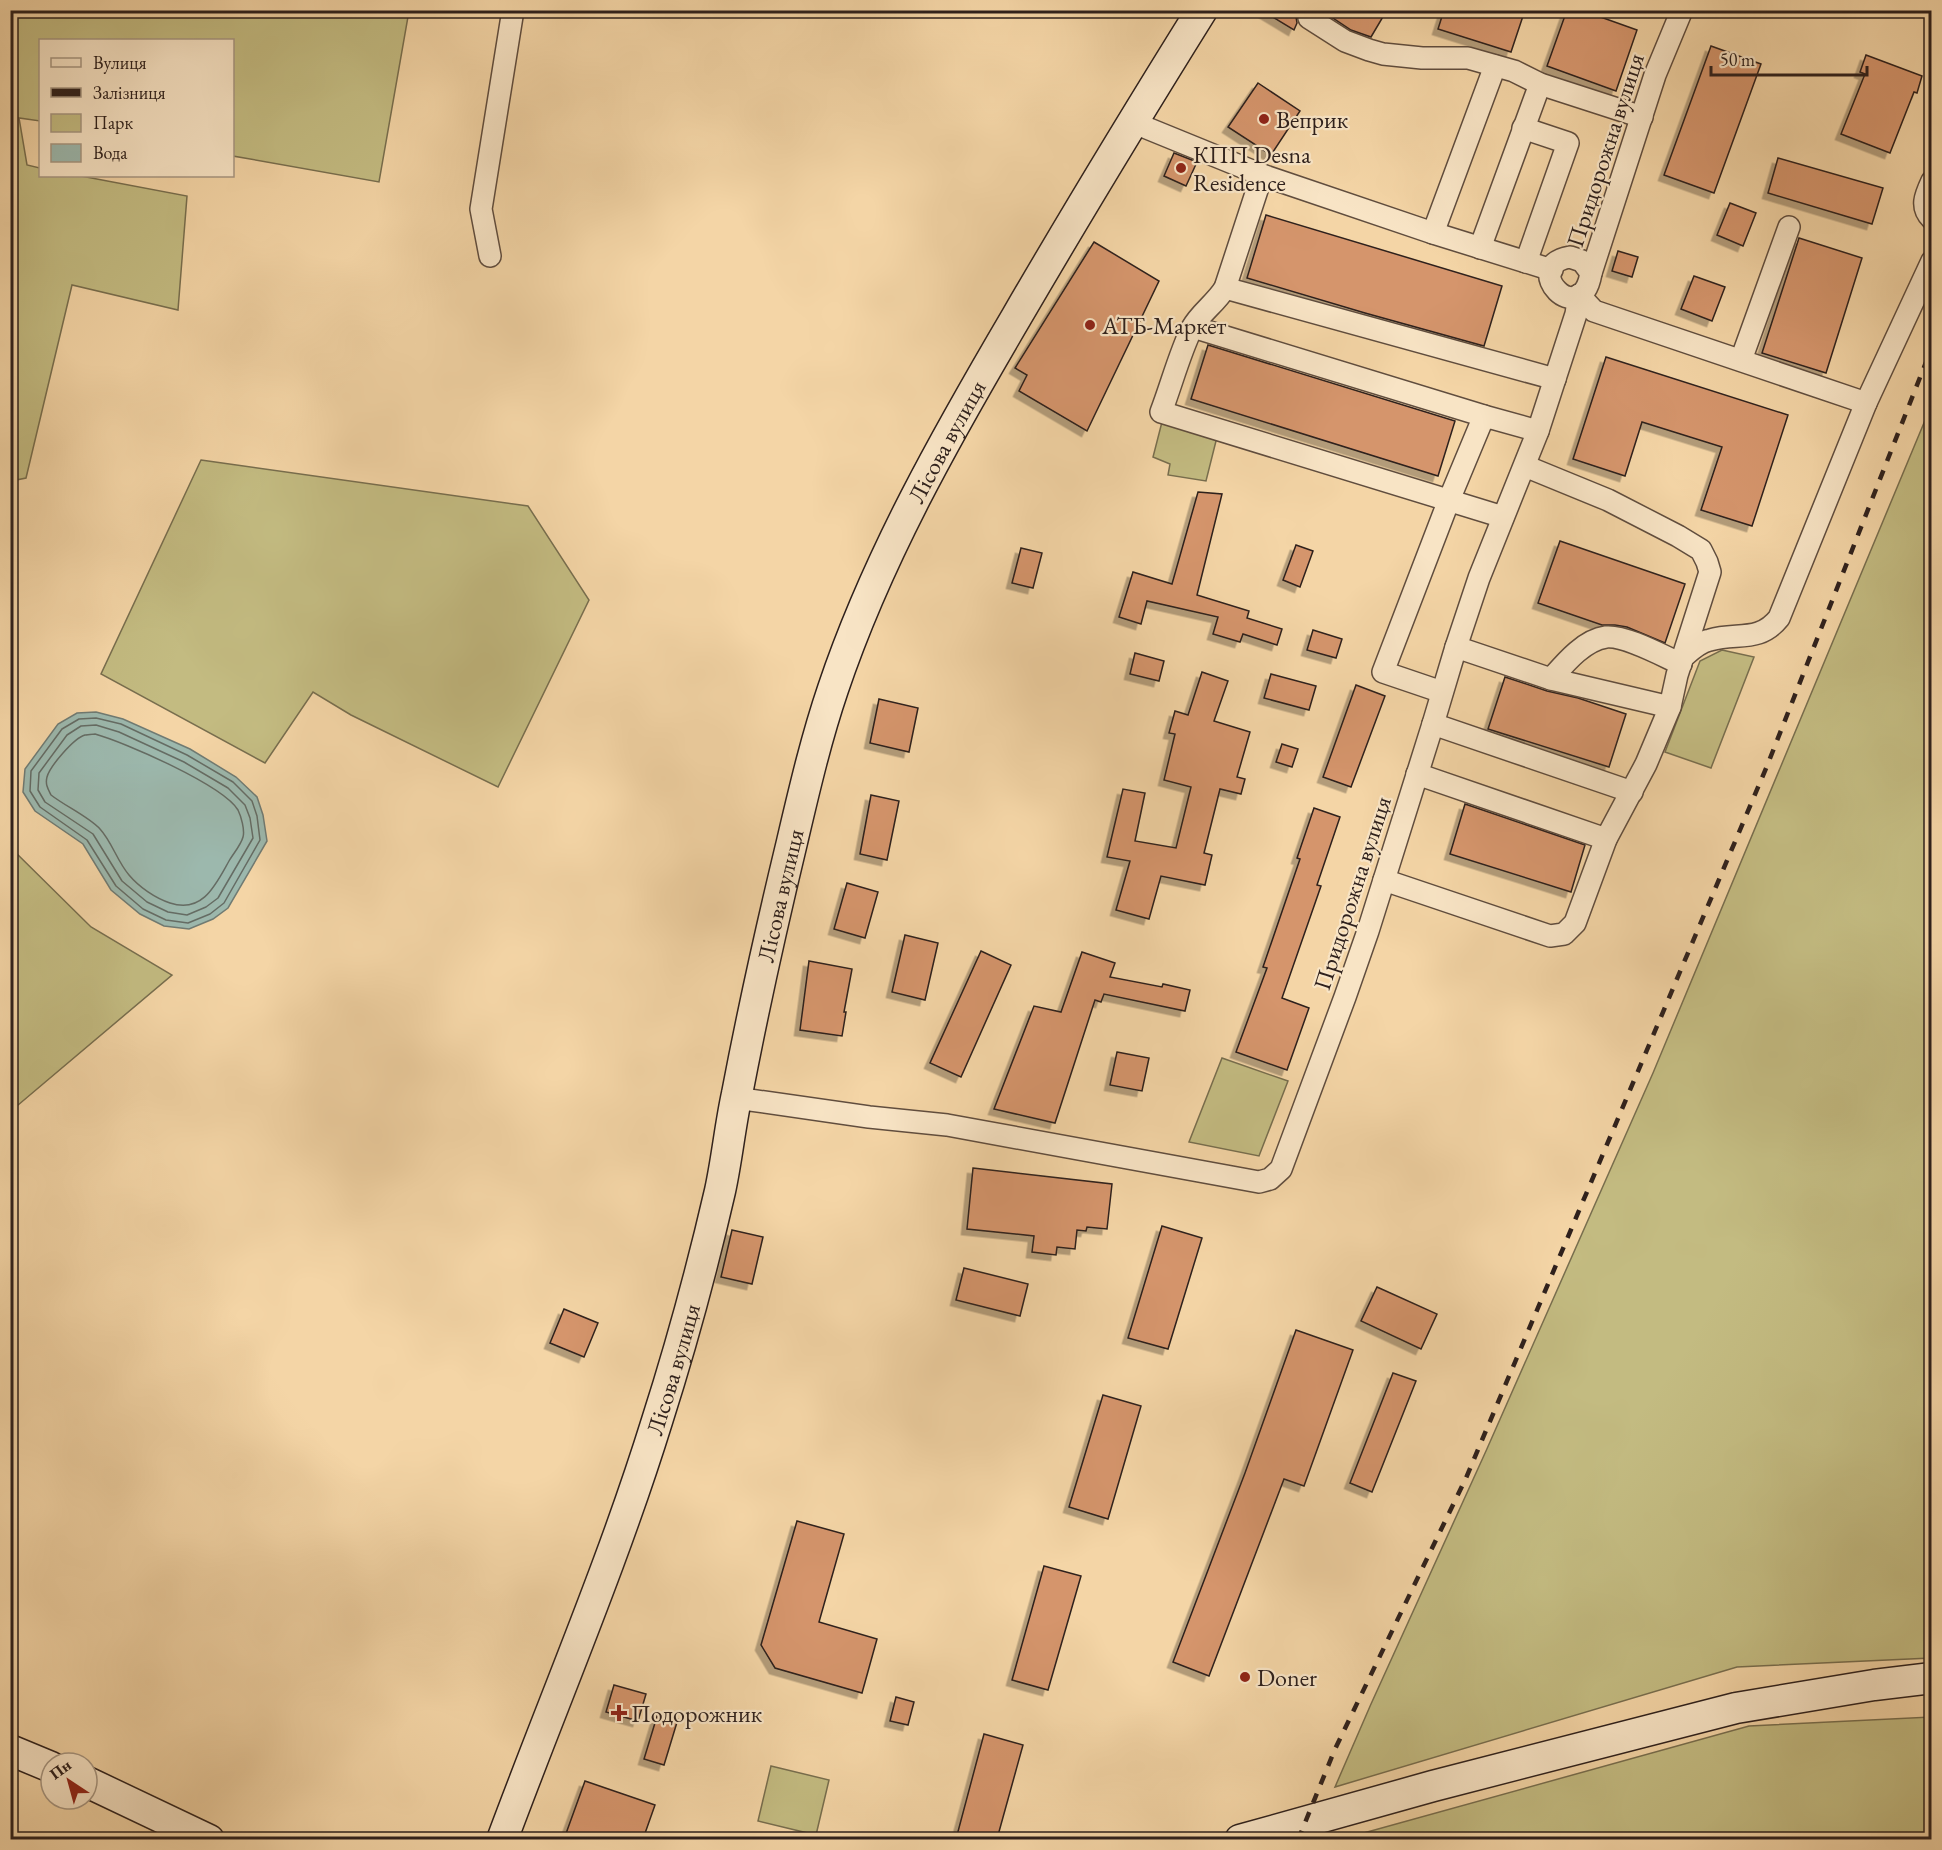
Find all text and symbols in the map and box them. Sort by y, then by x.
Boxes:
legend [39,39,234,177]
scale bar [1711,39,1867,77]
text: 50 m [1720,48,1755,71]
street label: Придорожна вулиця [1559,49,1651,251]
text: Вулиця [93,51,146,74]
text: Залізниця [93,81,166,104]
place label: Веприк [1276,104,1349,135]
text: Парк [93,111,133,134]
marker: Веприк [1257,112,1271,126]
place label: КПП Desna Residence [1193,139,1311,198]
text: Вода [93,141,128,164]
marker: КПП Desna Residence [1174,161,1188,175]
place label: АТБ-Маркет [1101,310,1227,341]
marker: АТБ-Маркет [1083,318,1097,332]
street label: Лісова вулиця [900,374,992,508]
street label: Придорожна вулиця [1306,792,1398,994]
street label: Лісова вулиця [749,825,810,965]
street label: Лісова вулиця [638,1300,707,1439]
place label: Doner [1257,1662,1317,1693]
marker: Doner [1238,1670,1252,1684]
place label: Подорожник [631,1698,763,1729]
marker: Подорожник [612,1706,626,1720]
north arrow [39,1751,99,1811]
text: Пн [45,1754,76,1784]

